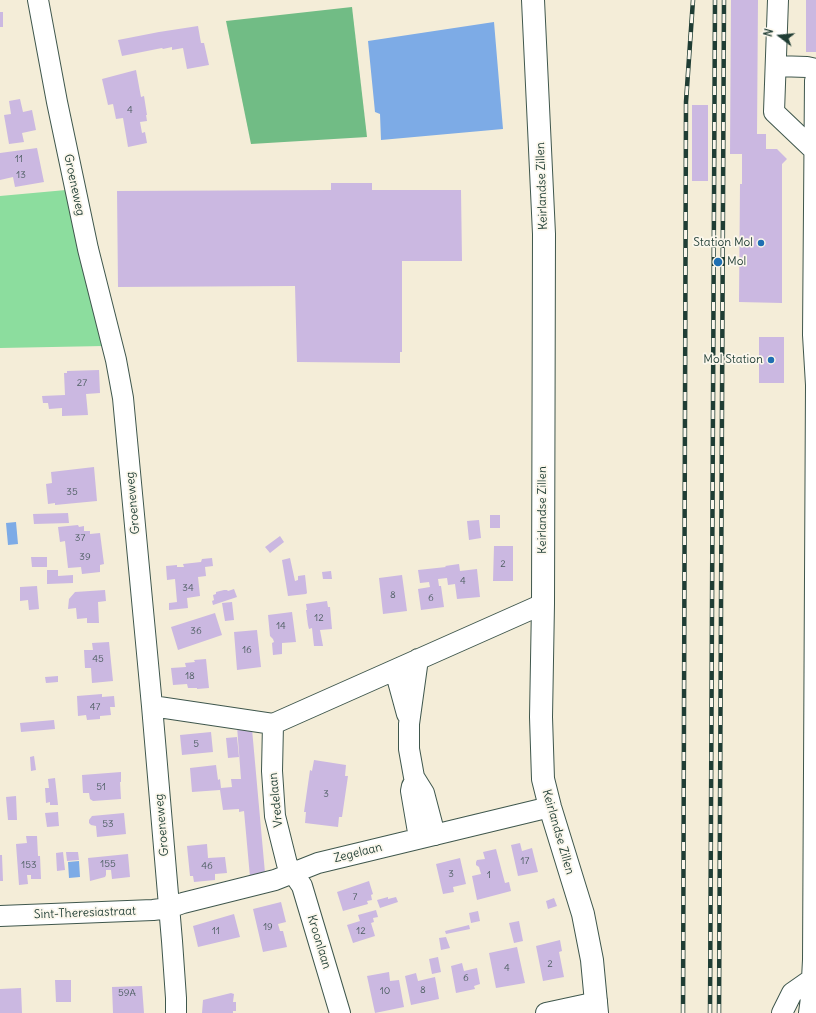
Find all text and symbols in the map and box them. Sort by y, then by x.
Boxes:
north arrow [760,16,800,56]
text: N [761,27,776,38]
house number: 4 [127,104,133,116]
street label: Keirlandse Zillen [533,142,551,230]
house number: 11 [15,153,23,165]
street label: Groeneweg [60,153,88,217]
house number: 13 [16,169,26,181]
place label: Station Mol [693,236,753,250]
marker: Station Mol [756,238,766,248]
place label: Mol [727,255,746,269]
marker: Mol [712,256,724,268]
place label: Mol Station [703,353,763,367]
marker: Mol Station [766,355,776,365]
house number: 27 [77,377,87,389]
street label: Keirlandse Zillen [536,466,550,554]
street label: Groeneweg [123,471,143,535]
house number: 35 [66,486,78,498]
house number: 37 [75,532,85,544]
house number: 39 [79,551,91,563]
house number: 2 [500,558,506,570]
house number: 4 [460,575,466,587]
house number: 34 [182,582,194,594]
house number: 8 [390,589,396,601]
house number: 6 [428,592,434,604]
house number: 12 [314,612,324,624]
house number: 14 [276,620,286,632]
house number: 36 [190,625,202,637]
house number: 16 [242,644,252,656]
house number: 45 [92,653,104,665]
house number: 18 [185,670,195,682]
house number: 47 [90,701,100,713]
house number: 5 [193,738,199,750]
street label: Vredelaan [266,772,286,828]
house number: 51 [96,781,106,793]
house number: 3 [323,788,329,800]
street label: Keirlandse Zillen [539,788,577,876]
street label: Groeneweg [152,793,172,857]
house number: 53 [102,818,114,830]
street label: Zegelaan [332,840,384,866]
house number: 17 [521,855,529,867]
house number: 155 [100,858,116,870]
house number: 153 [21,859,37,871]
house number: 46 [201,860,213,872]
house number: 3 [448,868,454,880]
house number: 1 [487,869,491,881]
house number: 7 [353,891,357,903]
street label: Sint-Theresiastraat [34,904,136,922]
street label: Kroonlaan [304,913,334,971]
house number: 19 [263,921,273,933]
house number: 11 [212,925,220,937]
house number: 12 [356,925,366,937]
house number: 2 [547,958,553,970]
house number: 4 [504,962,510,974]
house number: 6 [463,972,469,984]
house number: 8 [420,984,426,996]
house number: 10 [380,985,390,997]
house number: 59A [118,987,136,999]

